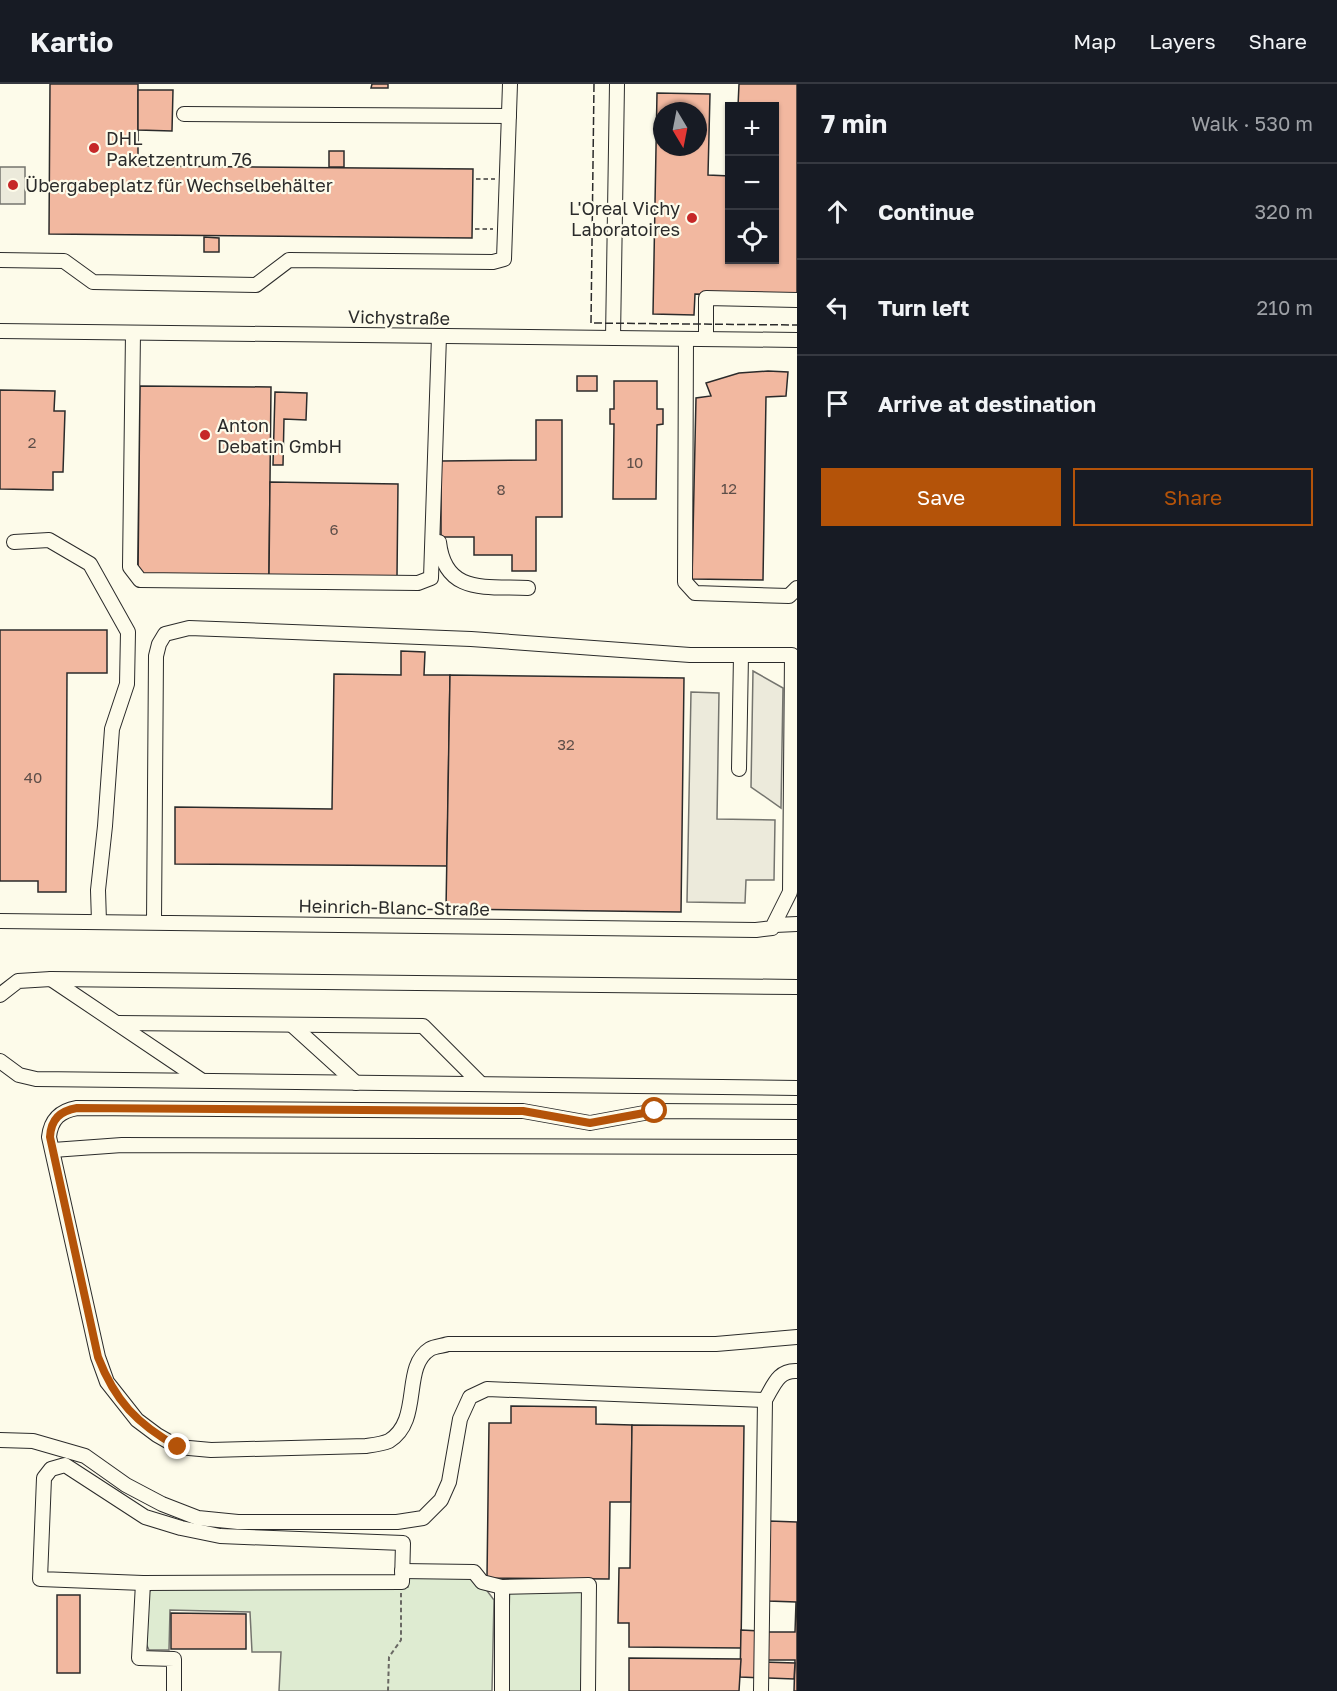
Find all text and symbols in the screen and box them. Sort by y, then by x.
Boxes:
text: Kartio [30,25,113,58]
text: Map [1073,28,1116,54]
text: Layers [1149,28,1216,54]
text: Share [1249,28,1307,54]
north arrow [653,102,707,156]
map controls [725,102,779,264]
button: + [725,102,779,156]
text: 7 min [821,108,887,139]
text: Walk · 530 m [1191,111,1313,135]
place label: DHL Paketzentrum 76 [106,127,252,170]
marker: DHL Paketzentrum 76 [87,141,101,155]
button: − [725,156,779,210]
place label: Übergabeplatz für Wechselbehälter [25,174,333,196]
marker: Übergabeplatz für Wechselbehälter [6,178,20,192]
icon: ahead [821,195,854,228]
place label: L'Oreal Vichy Laboratoires [569,197,680,240]
text: Continue [878,198,974,225]
text: 320 m [1255,199,1313,223]
button: locate [725,210,779,264]
marker: L'Oreal Vichy Laboratoires [685,211,699,225]
icon: left [821,291,854,324]
text: Turn left [878,294,969,321]
text: 210 m [1257,295,1313,319]
street label: Vichystraße [348,305,450,329]
icon: arrive [821,387,854,420]
text: Arrive at destination [878,390,1096,417]
place label: Anton Debatin GmbH [217,414,342,457]
marker: Anton Debatin GmbH [198,428,212,442]
house number: 2 [28,433,36,451]
house number: 10 [627,453,643,471]
button: Save [821,468,1061,526]
button: Share [1073,468,1313,526]
house number: 12 [721,479,737,497]
house number: 8 [496,480,506,498]
house number: 6 [329,520,339,538]
house number: 32 [557,735,575,753]
house number: 40 [24,768,42,786]
street label: Heinrich-Blanc-Straße [298,894,490,920]
route start [641,1097,667,1123]
route end [164,1433,190,1459]

